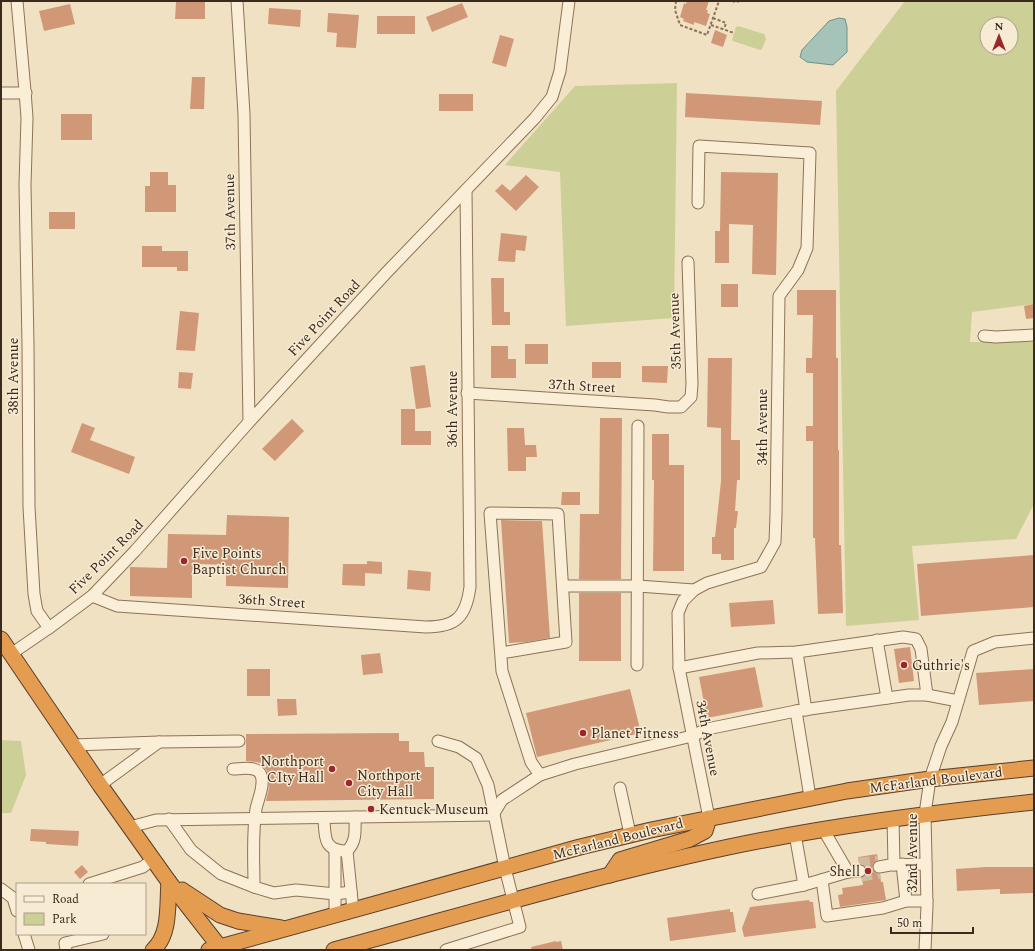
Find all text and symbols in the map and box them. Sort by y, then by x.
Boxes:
north arrow [979,16,1019,56]
text: N [995,18,1004,35]
street label: 37th Avenue [219,173,241,251]
street label: Five Point Road [283,275,365,361]
street label: 35th Avenue [663,292,687,370]
street label: 38th Avenue [3,337,24,414]
street label: 36th Avenue [442,370,463,447]
street label: 37th Street [548,374,616,398]
street label: 34th Avenue [752,388,773,465]
street label: Five Point Road [64,515,148,599]
place label: Five Points Baptist Church [192,543,286,580]
marker: Five Points Baptist Church [179,556,189,566]
street label: 36th Street [238,588,306,614]
place label: Guthrie's [912,655,970,676]
marker: Guthrie's [899,660,909,670]
street label: 34th Avenue [690,698,726,778]
place label: Planet Fitness [591,723,679,744]
marker: Planet Fitness [578,728,588,738]
place label: Northport CIty Hall [261,751,324,788]
street label: McFarland Boulevard [868,761,1004,799]
marker: Northport CIty Hall [327,764,337,774]
place label: Northport City Hall [357,765,421,802]
marker: Northport City Hall [344,778,354,788]
place label: Kentuck Museum [379,799,489,820]
marker: Kentuck Museum [366,804,376,814]
street label: McFarland Boulevard [550,813,686,865]
street label: 32nd Avenue [902,813,923,893]
place label: Shell [829,861,860,882]
marker: Shell [863,866,873,876]
legend [16,883,146,935]
text: Road [52,890,79,909]
scale bar [891,909,973,935]
text: Park [52,910,77,929]
text: 50 m [897,914,922,933]

